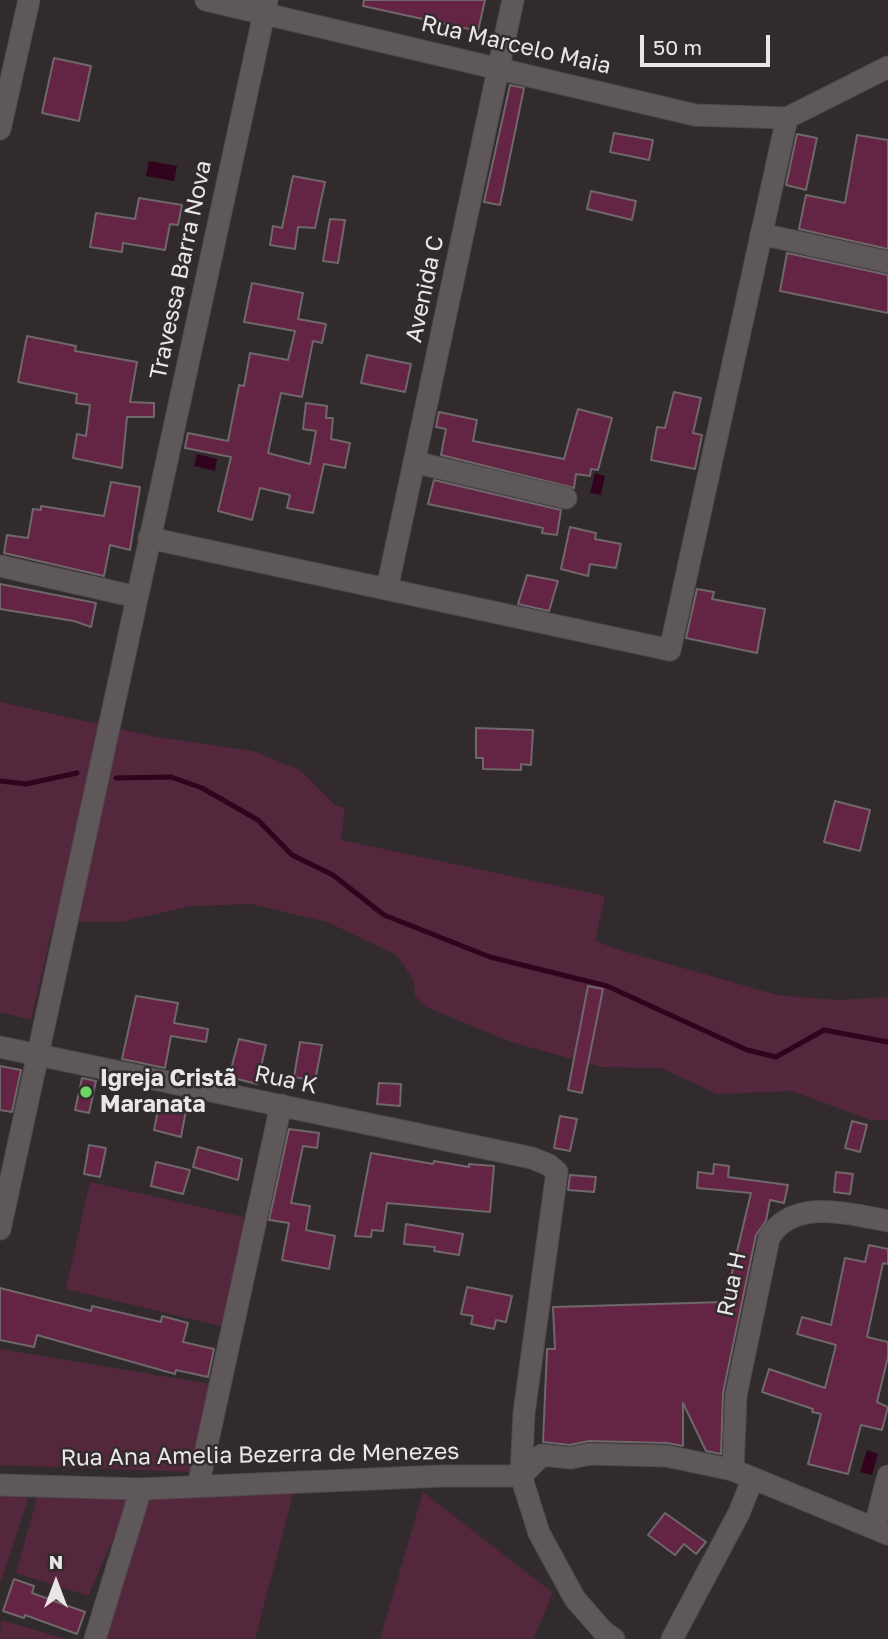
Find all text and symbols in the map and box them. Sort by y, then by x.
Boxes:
street label: Rua Marcelo Maia [418,10,614,80]
scale bar [643,21,772,65]
text: 50 m [653,34,702,60]
street label: Travessa Barra Nova [144,158,218,382]
street label: Avenida C [400,233,450,345]
street label: Rua K [252,1060,320,1100]
place label: Igreja Cristã Maranata [100,1065,236,1119]
marker: Igreja Cristã Maranata [78,1084,94,1100]
street label: Rua H [712,1249,752,1319]
street label: Rua Ana Amelia Bezerra de Menezes [60,1438,460,1472]
north arrow [21,1548,91,1618]
text: N [49,1550,63,1573]

